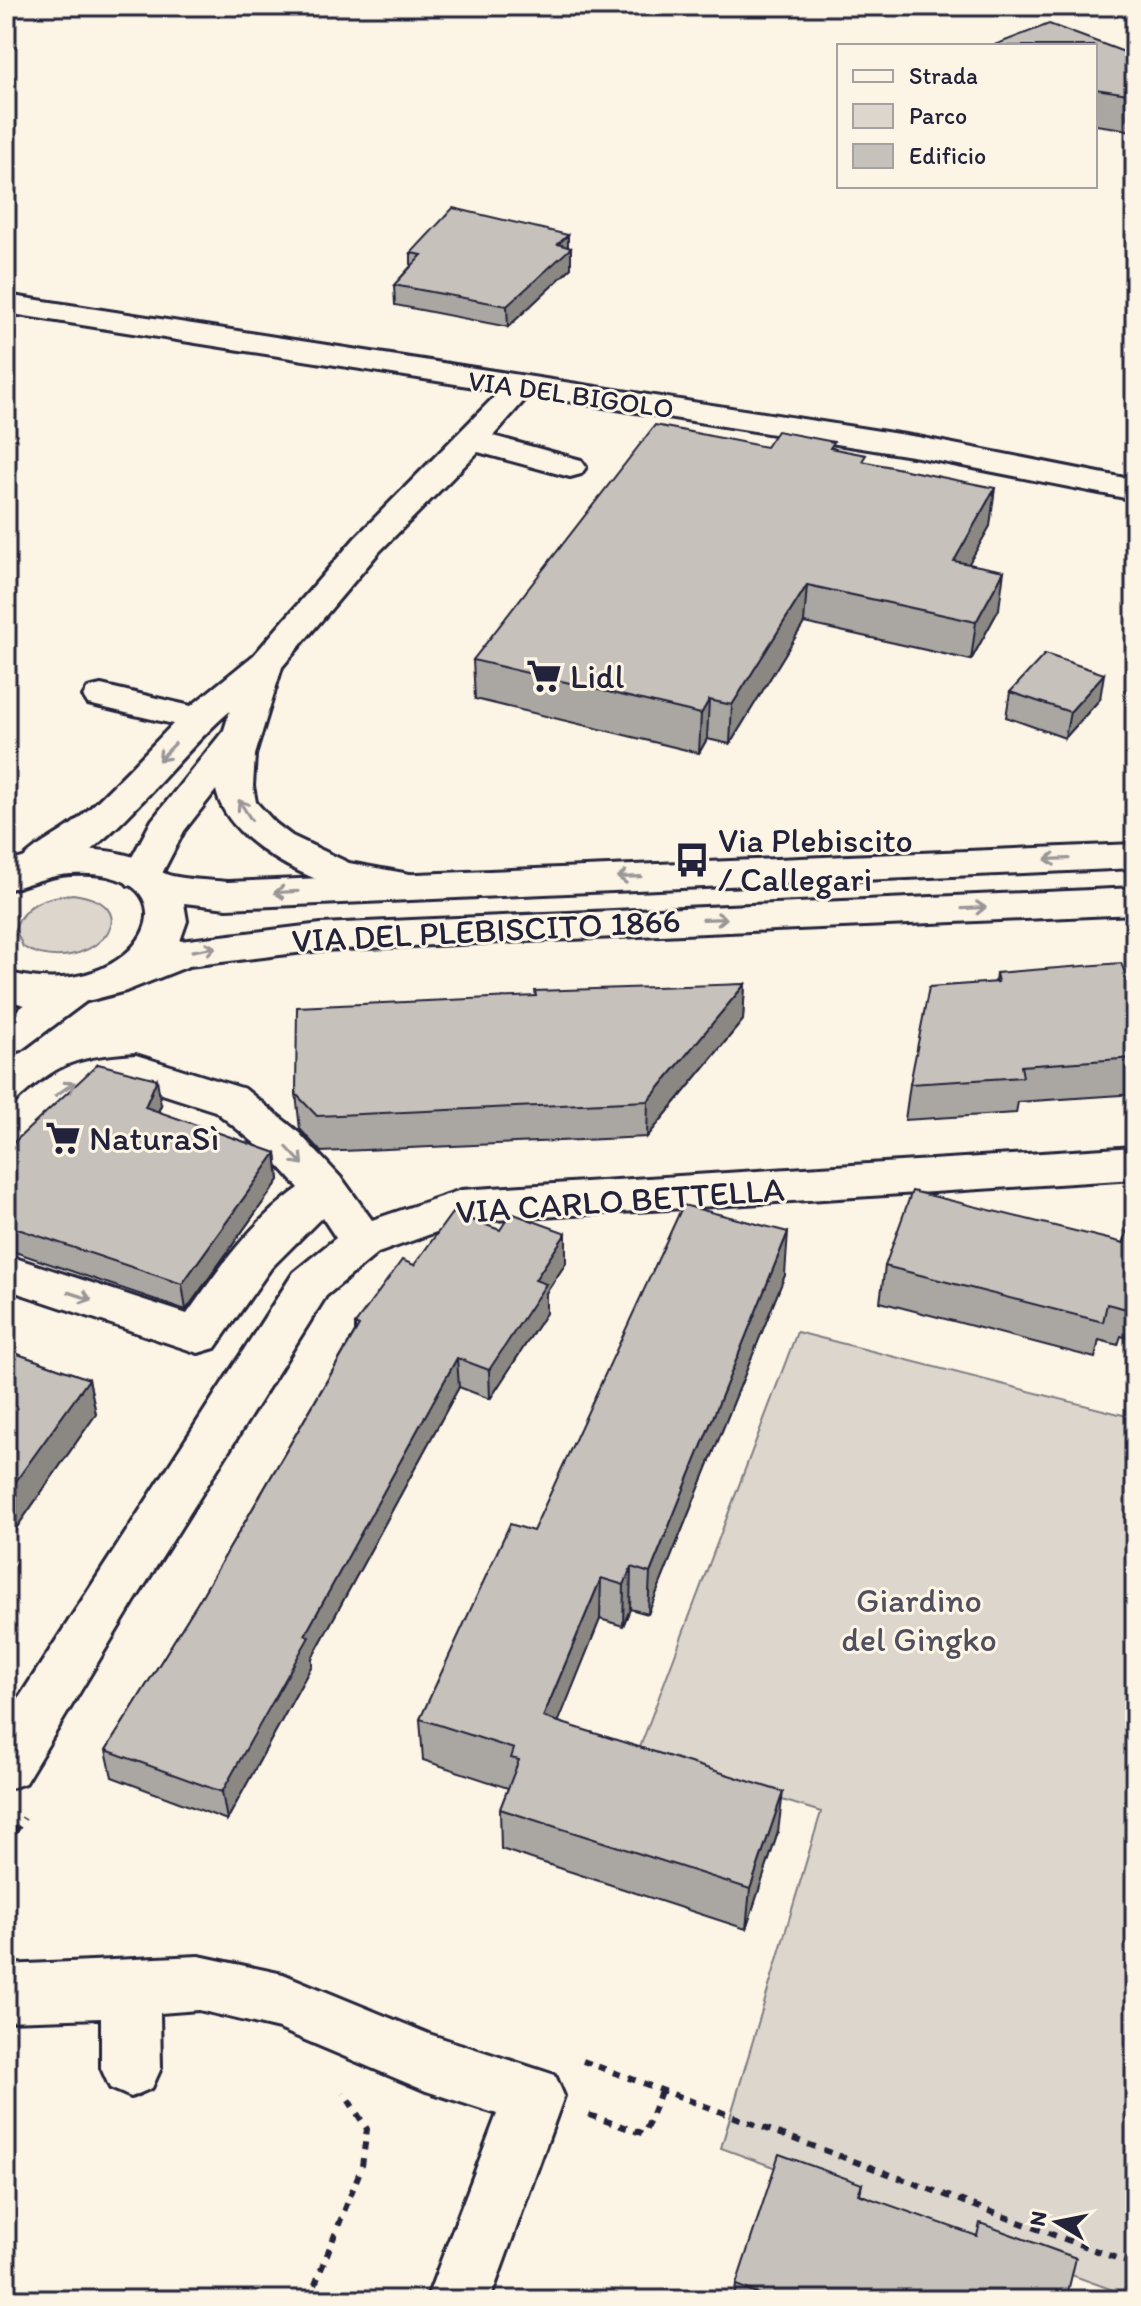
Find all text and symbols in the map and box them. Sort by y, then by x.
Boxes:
legend [837,44,1097,188]
text: Strada [909,61,978,90]
text: Parco [909,101,967,130]
text: Edificio [909,141,986,170]
street label: VIA DEL BIGOLO [466,363,676,425]
place label: Lidl [570,656,625,697]
supermarket icon: Lidl [525,657,563,695]
one-way arrow [157,742,176,762]
one-way arrow [237,799,253,822]
place label: Via Plebiscito / Callegari [718,820,913,900]
bus stop icon: Via Plebiscito / Callegari [673,841,711,879]
one-way arrow [1044,852,1071,867]
one-way arrow [616,870,643,885]
one-way arrow [273,885,300,900]
street label: VIA DEL PLEBISCITO 1866 [291,900,681,961]
one-way arrow [960,900,987,915]
one-way arrow [701,911,728,926]
one-way arrow [191,941,216,956]
one-way arrow [53,1080,75,1097]
place label: NaturaSì [89,1118,219,1159]
supermarket icon: NaturaSì [44,1119,82,1157]
one-way arrow [285,1146,304,1166]
street label: VIA CARLO BETTELLA [454,1169,786,1232]
one-way arrow [67,1290,92,1305]
park label: Giardino del Gingko [841,1580,997,1660]
north arrow [1017,2182,1097,2262]
text: N [1023,2209,1052,2228]

